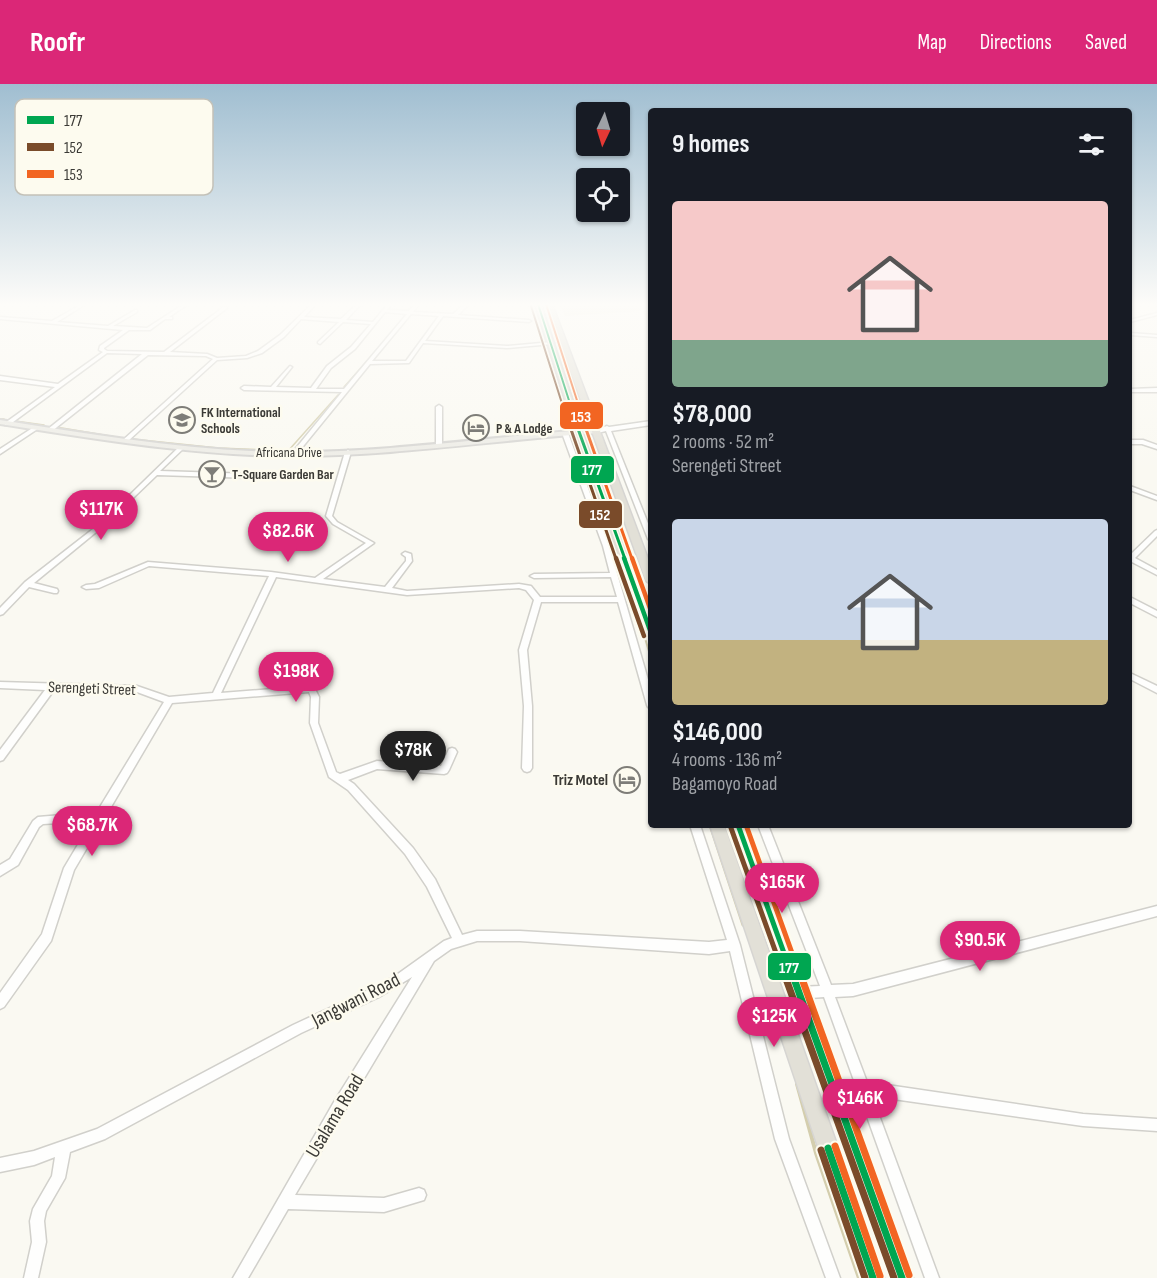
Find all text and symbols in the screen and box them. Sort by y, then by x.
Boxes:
text: Roofr [30,26,85,59]
text: Map [917,30,947,55]
text: Directions [980,30,1052,55]
text: Saved [1085,30,1127,55]
legend [15,99,213,195]
north arrow [576,102,630,156]
map controls [576,102,630,222]
text: 177 [64,112,83,131]
icon: filters [1075,128,1108,161]
text: 9 homes [672,129,750,160]
text: 152 [64,139,83,158]
text: 153 [64,166,83,185]
button: locate [576,168,630,222]
icon: home [836,240,944,348]
text: $78,000 [672,399,752,430]
line badge: 153 [559,401,604,430]
place label: FK International Schools [201,404,281,437]
school or university icon: FK International Schools [167,405,197,435]
text: 153 [571,408,591,427]
hotel icon: P & A Lodge [461,413,491,443]
place label: P & A Lodge [496,420,552,437]
text: 2 rooms · 52 m² [672,430,774,454]
street label: Africana Drive [255,444,322,461]
text: Serengeti Street [672,454,782,478]
line badge: 177 [570,455,615,484]
bar icon: T-Square Garden Bar [197,459,227,489]
text: 177 [582,461,602,480]
place label: T-Square Garden Bar [232,466,334,483]
pin: $117K [59,490,143,541]
text: $117K [79,497,123,521]
line badge: 152 [578,500,623,529]
text: 152 [590,506,610,525]
pin: $82.6K [239,512,337,563]
text: $82.6K [262,519,314,543]
icon: home [836,558,944,666]
pin: $198K [254,652,338,703]
text: $198K [273,659,319,683]
street label: Serengeti Street [48,678,136,700]
text: $146,000 [672,717,763,748]
pin: $78K [377,731,449,782]
text: $78K [394,738,432,762]
text: 4 rooms · 136 m² [672,748,782,772]
hotel icon: Triz Motel [612,765,642,795]
place label: Triz Motel [553,771,608,790]
text: Bagamoyo Road [672,772,777,796]
pin: $68.7K [43,806,141,857]
text: $68.7K [66,813,118,837]
pin: $165K [740,863,824,914]
text: $165K [759,870,805,894]
pin: $90.5K [931,921,1029,972]
text: $90.5K [954,928,1006,952]
line badge: 177 [767,952,812,981]
text: 177 [779,959,799,978]
street label: Jangwani Road [307,968,404,1033]
pin: $125K [732,997,816,1048]
text: $125K [751,1004,797,1028]
street label: Usalama Road [301,1070,369,1162]
pin: $146K [818,1079,902,1130]
text: $146K [837,1086,883,1110]

